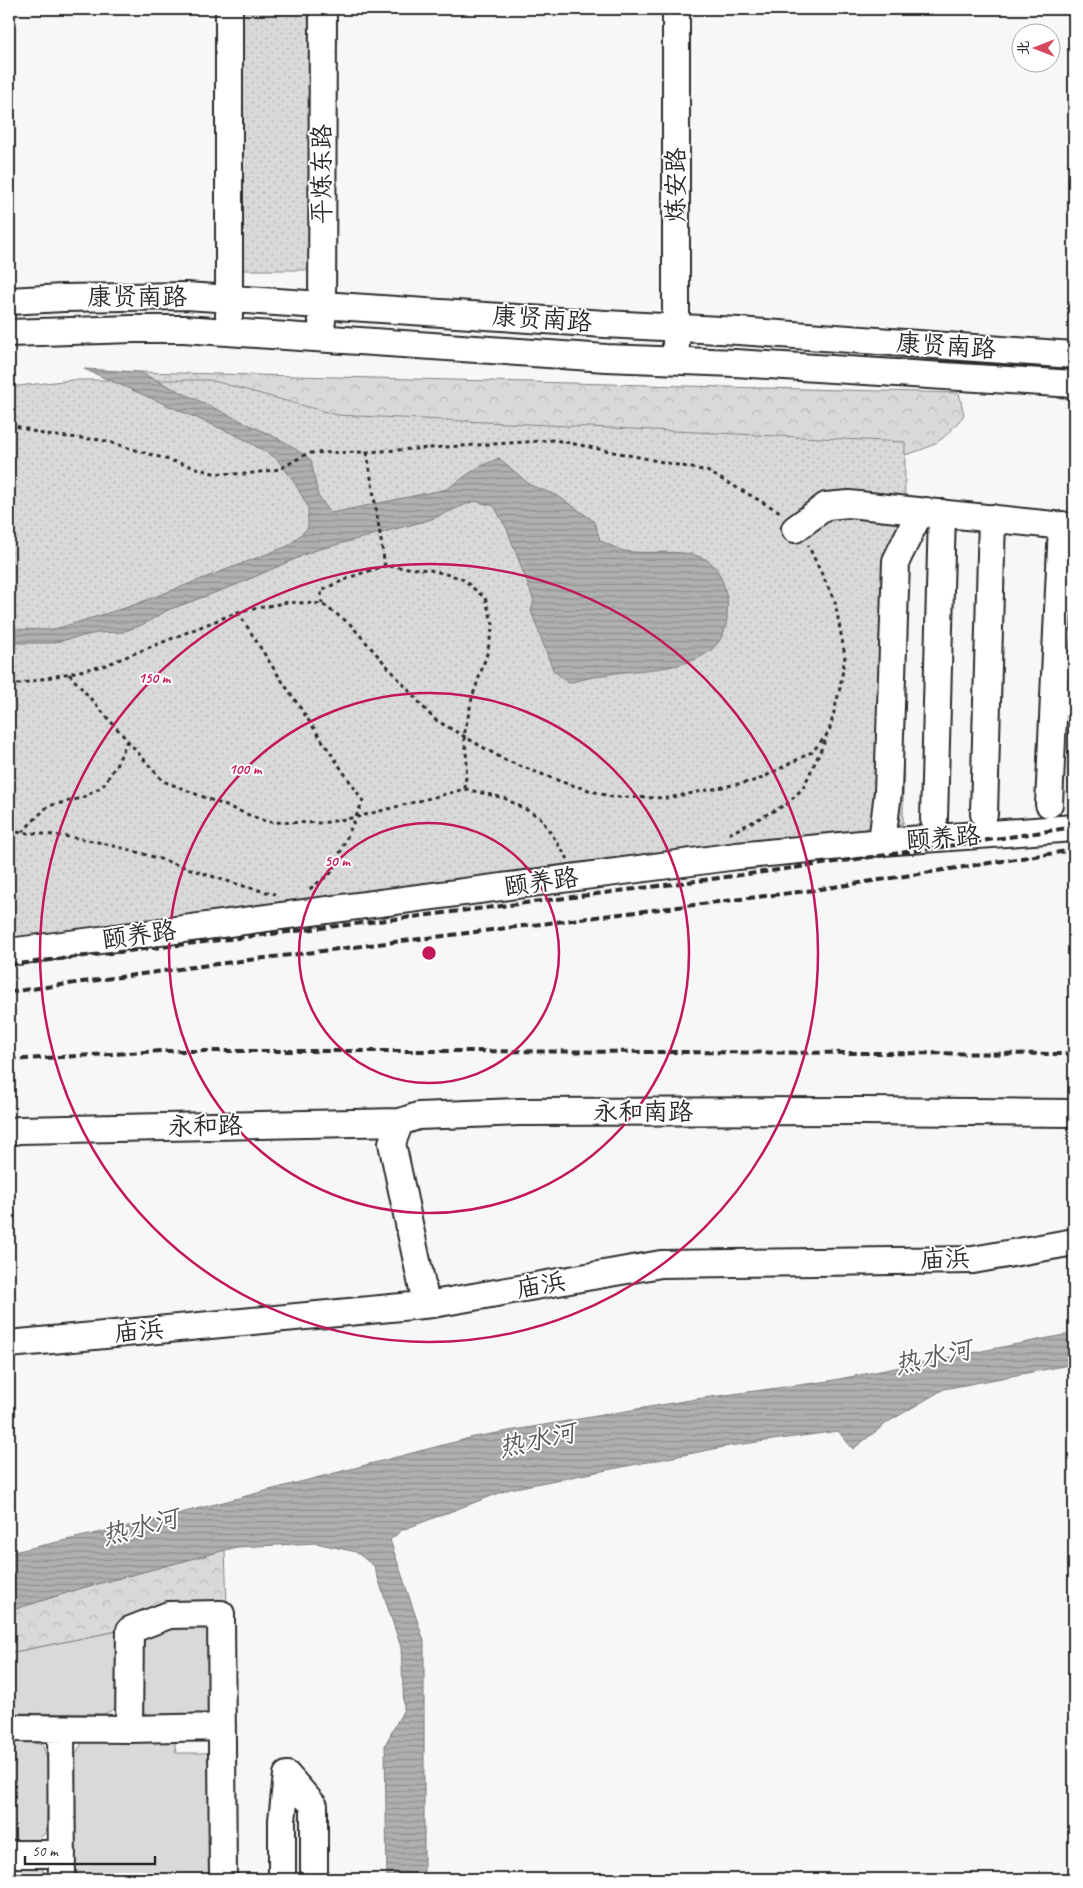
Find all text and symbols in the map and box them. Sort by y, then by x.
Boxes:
north arrow [1010,22,1060,72]
text: 北 [1015,41,1032,55]
street label: 平炼东路 [306,124,338,224]
street label: 炼安路 [660,147,692,223]
street label: 康贤南路 [87,281,187,313]
street label: 康贤南路 [491,300,593,338]
street label: 康贤南路 [895,327,997,365]
text: 150 m [138,669,172,688]
text: 100 m [229,760,263,779]
street label: 颐养路 [904,819,982,857]
text: 50 m [324,852,351,871]
street label: 颐养路 [502,861,580,903]
street label: 颐养路 [100,914,178,956]
centre of rings [420,944,438,962]
street label: 永和南路 [593,1096,693,1128]
street label: 永和路 [167,1109,243,1143]
street label: 庙浜 [919,1242,971,1276]
street label: 庙浜 [514,1265,568,1305]
street label: 庙浜 [113,1313,165,1349]
water label: 热水河 [891,1332,978,1381]
water label: 热水河 [495,1415,582,1464]
water label: 热水河 [98,1501,186,1552]
scale bar [25,1833,155,1865]
text: 50 m [32,1842,59,1861]

